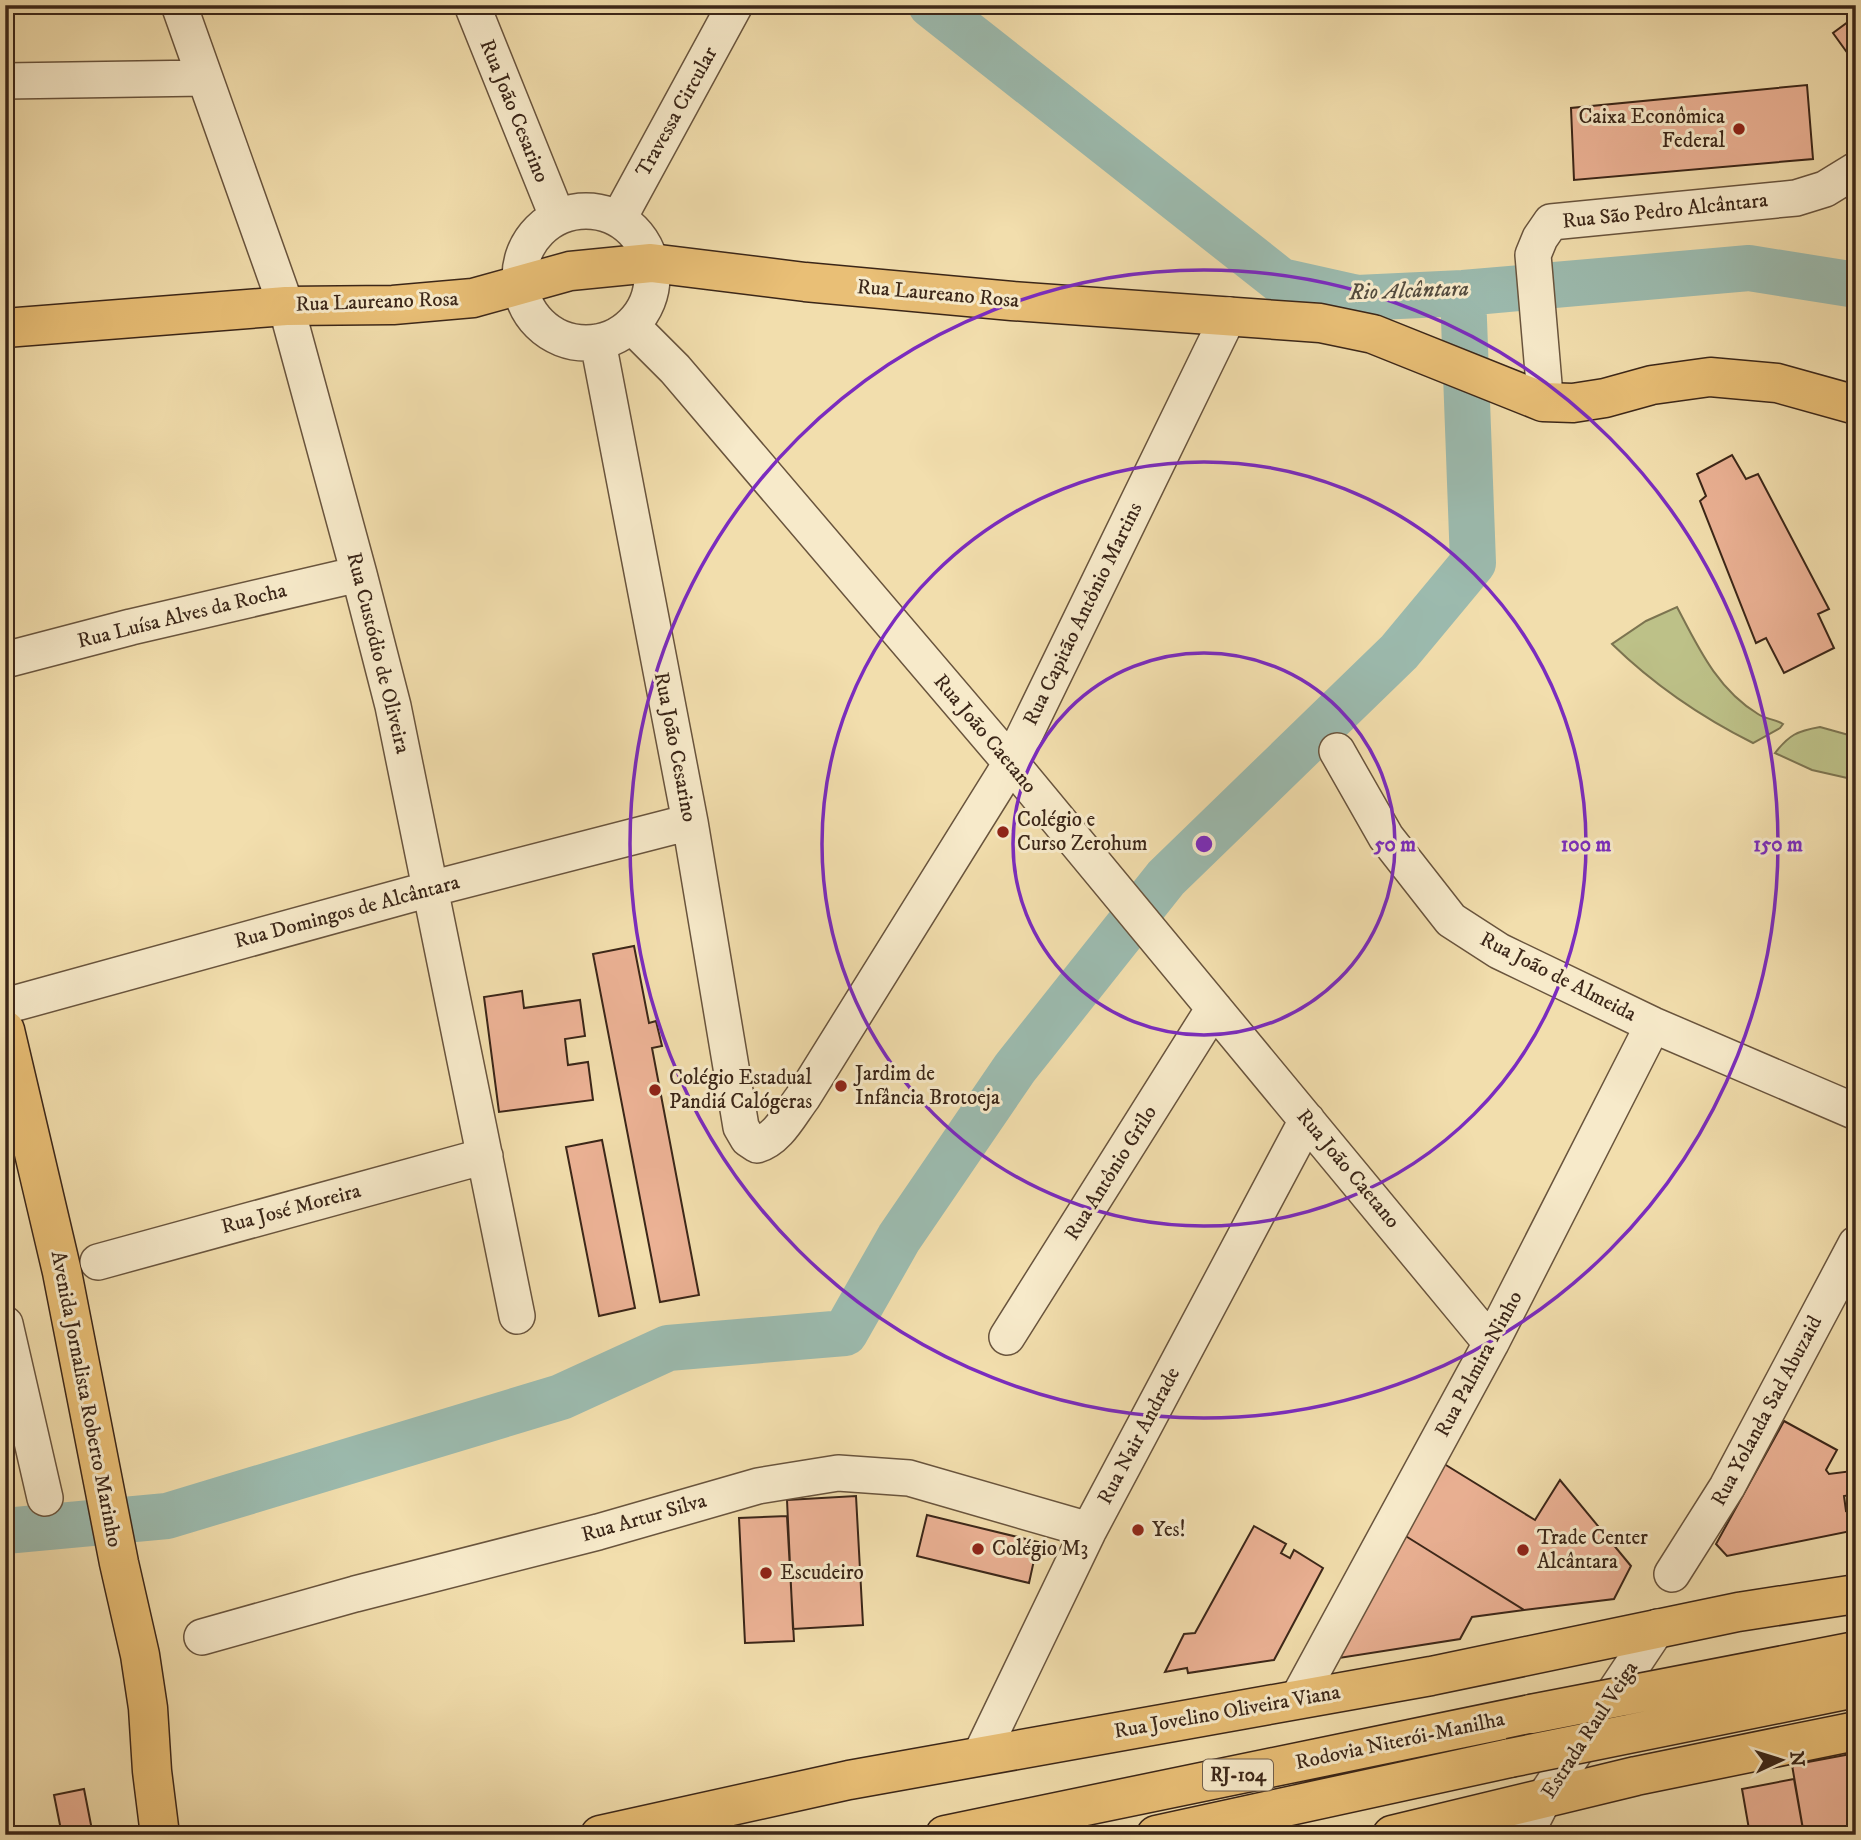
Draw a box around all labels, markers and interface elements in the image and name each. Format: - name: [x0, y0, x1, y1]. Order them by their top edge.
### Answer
- street label: Rua João Cesarino: [473, 36, 555, 186]
- street label: Travessa Circular: [630, 42, 724, 182]
- place label: Caixa Econômica Federal: [1579, 104, 1726, 154]
- marker: Caixa Econômica Federal: [1731, 121, 1747, 137]
- street label: Rua São Pedro Alcântara: [1561, 187, 1769, 235]
- street label: Rua Laureano Rosa: [856, 274, 1020, 314]
- water label: Rio Alcântara: [1347, 274, 1470, 308]
- street label: Rua Laureano Rosa: [295, 286, 459, 318]
- street label: Rua Capitão Antônio Martins: [1018, 498, 1148, 730]
- street label: Rua Custódio de Oliveira: [340, 550, 416, 756]
- street label: Rua Luísa Alves da Rocha: [75, 577, 289, 655]
- street label: Rua João Caetano: [928, 669, 1042, 799]
- street label: Rua João Cesarino: [648, 670, 702, 824]
- place label: Colégio e Curso Zerohum: [1017, 807, 1148, 857]
- marker: Colégio e Curso Zerohum: [995, 824, 1011, 840]
- centre of rings: [1192, 832, 1216, 856]
- text: 50 m: [1373, 832, 1416, 858]
- text: 100 m: [1561, 832, 1611, 858]
- text: 150 m: [1753, 832, 1803, 858]
- street label: Rua Domingos de Alcântara: [232, 869, 462, 955]
- street label: Rua João de Almeida: [1476, 926, 1641, 1028]
- place label: Jardim de Infância Brotoeja: [853, 1061, 1000, 1111]
- place label: Colégio Estadual Pandiá Calógeras: [669, 1065, 812, 1115]
- marker: Jardim de Infância Brotoeja: [833, 1078, 849, 1094]
- marker: Colégio Estadual Pandiá Calógeras: [647, 1082, 663, 1098]
- street label: Rua Antônio Grilo: [1059, 1101, 1163, 1245]
- street label: Rua João Caetano: [1291, 1104, 1405, 1234]
- street label: Rua José Moreira: [218, 1178, 364, 1240]
- street label: Avenida Jornalista Roberto Marinho: [45, 1249, 127, 1549]
- street label: Rua Palmira Ninho: [1430, 1287, 1528, 1441]
- street label: Rua Yolanda Sad Abuzaid: [1706, 1311, 1828, 1511]
- street label: Rua Nair Andrade: [1092, 1363, 1186, 1509]
- street label: Rua Artur Silva: [579, 1488, 709, 1548]
- place label: Yes!: [1152, 1517, 1186, 1543]
- marker: Yes!: [1130, 1522, 1146, 1538]
- place label: Trade Center Alcântara: [1537, 1525, 1648, 1575]
- place label: Colégio M3: [992, 1536, 1088, 1562]
- marker: Colégio M3: [970, 1541, 986, 1557]
- marker: Trade Center Alcântara: [1515, 1542, 1531, 1558]
- place label: Escudeiro: [780, 1560, 864, 1586]
- marker: Escudeiro: [758, 1565, 774, 1581]
- street label: Estrada Raul Veiga: [1536, 1656, 1644, 1804]
- street label: Rua Jovelino Oliveira Viana: [1112, 1679, 1342, 1745]
- street label: Rodovia Niterói-Manilha: [1293, 1706, 1507, 1776]
- north arrow: [1745, 1724, 1815, 1794]
- text: N: [1784, 1750, 1809, 1768]
- road number: RJ-104: [1203, 1760, 1273, 1791]

